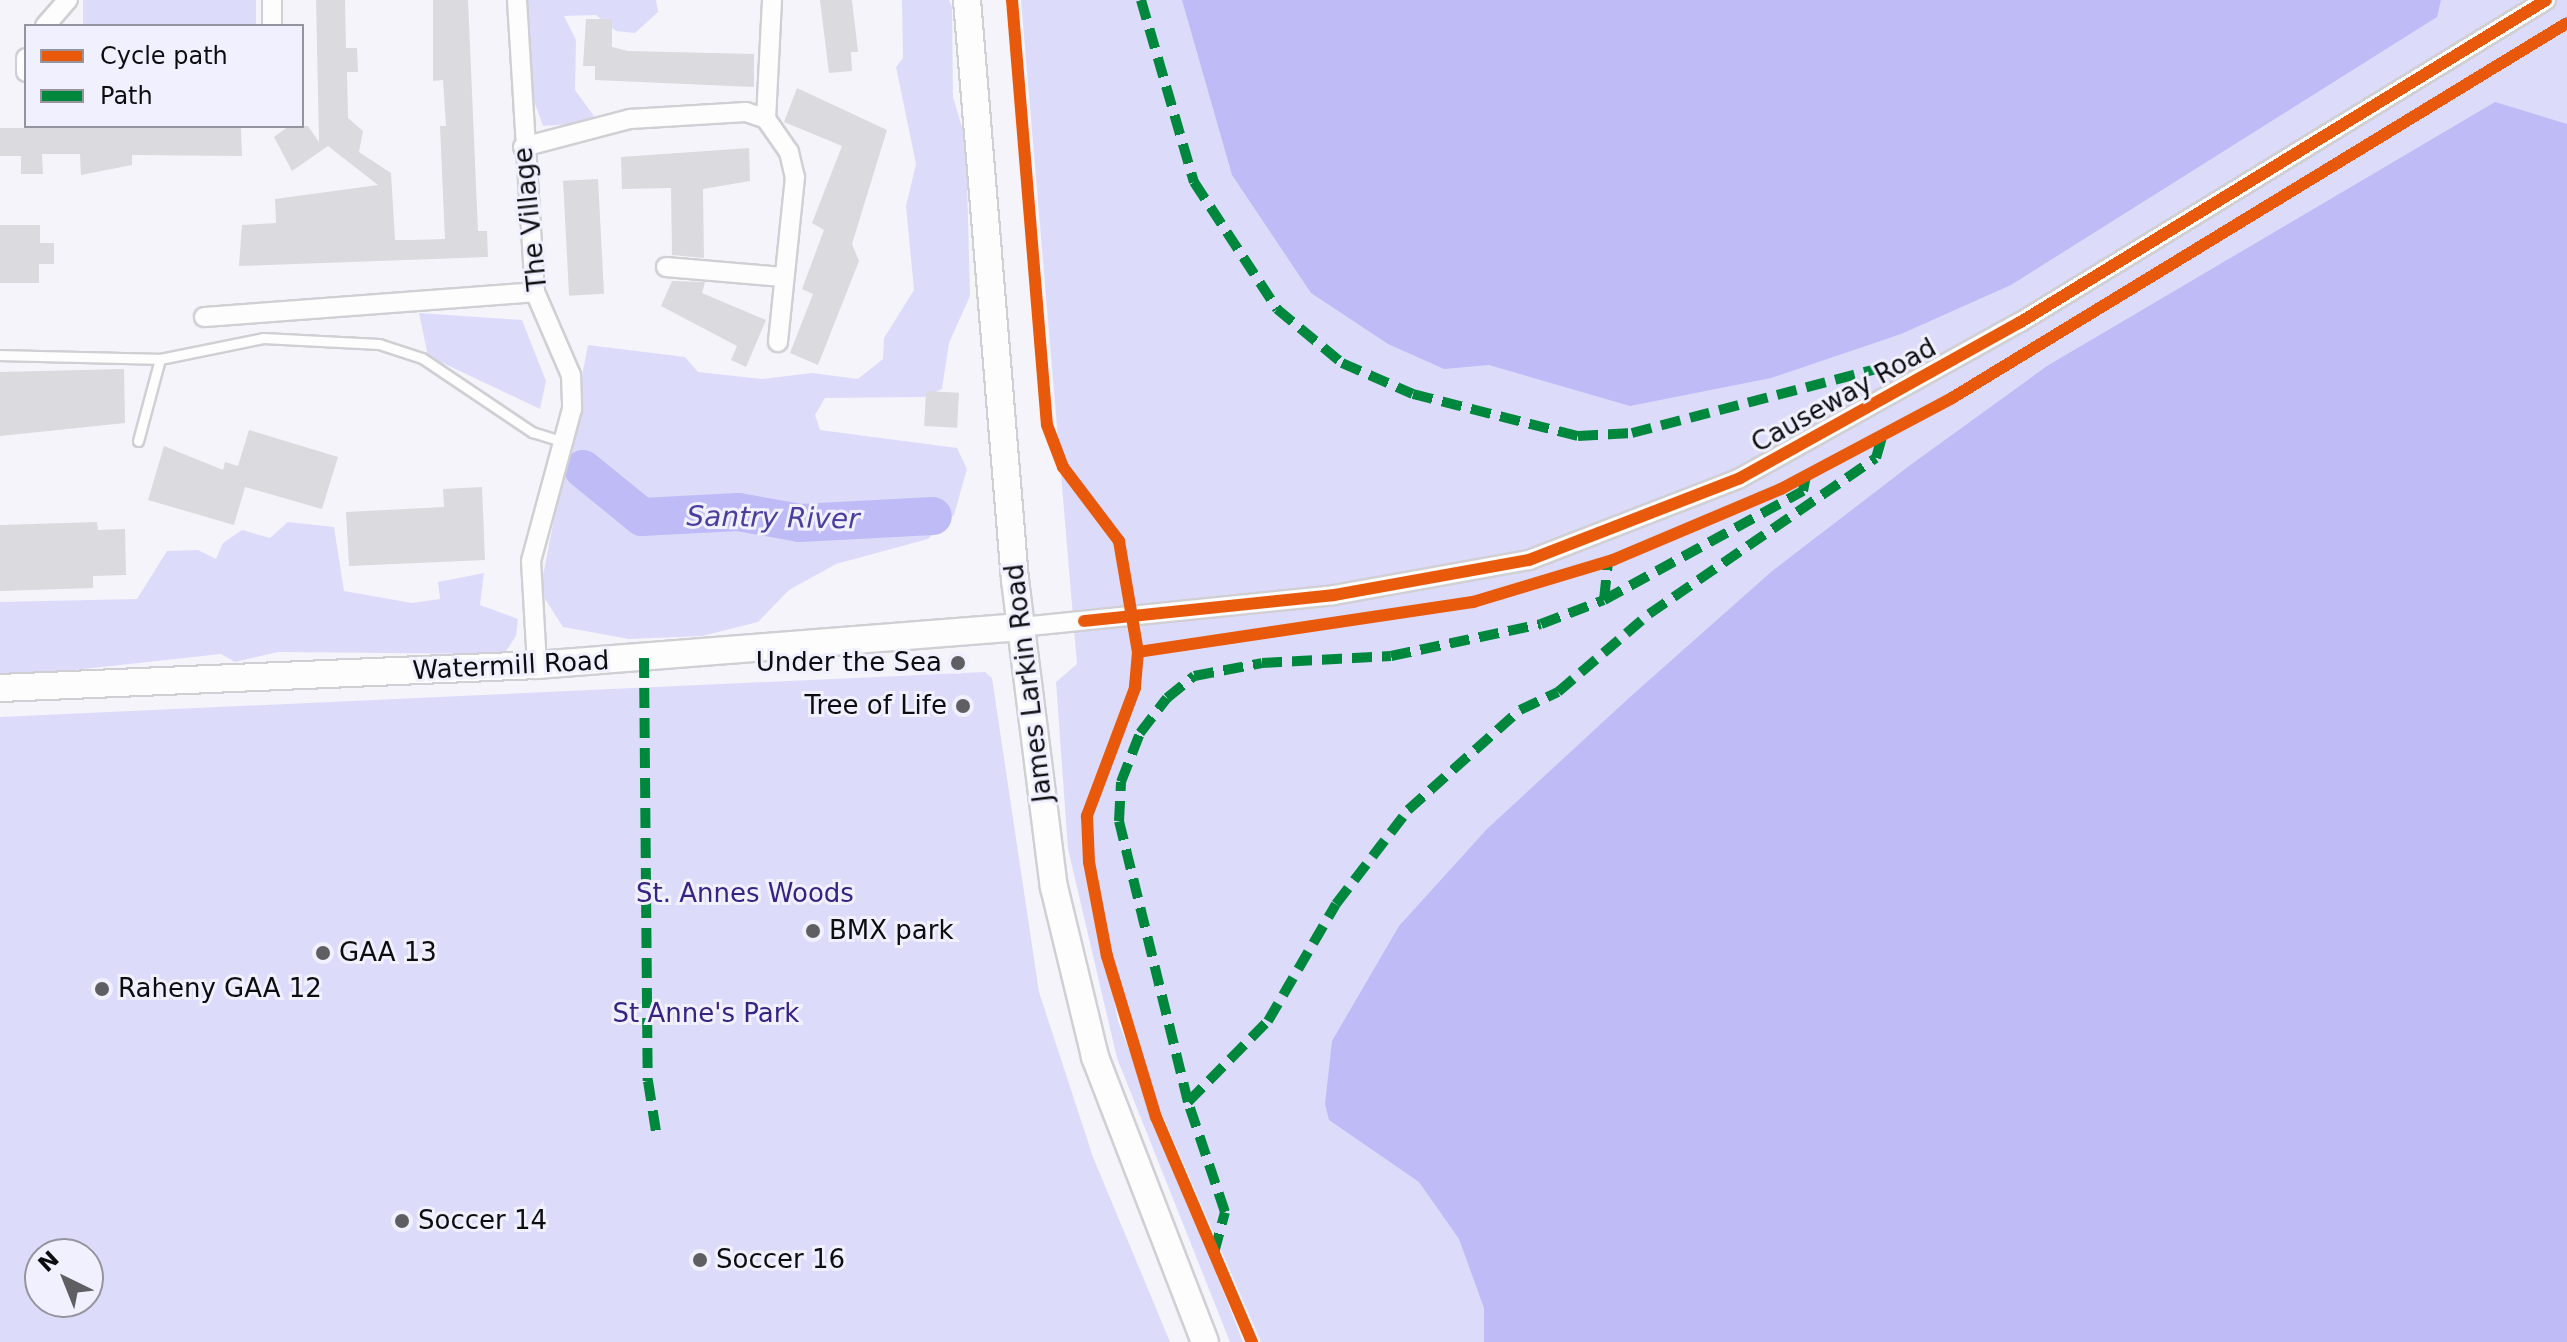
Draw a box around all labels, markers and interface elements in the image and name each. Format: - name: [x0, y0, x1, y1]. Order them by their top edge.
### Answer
- legend: [24, 24, 304, 128]
- text: Cycle path: [100, 42, 228, 70]
- text: Path: [100, 82, 153, 110]
- street label: The Village: [508, 146, 554, 292]
- street label: Causeway Road: [1746, 332, 1942, 460]
- water label: Santry River: [686, 500, 860, 536]
- street label: James Larkin Road: [999, 562, 1059, 804]
- street label: Watermill Road: [412, 645, 610, 687]
- place label: Under the Sea: [756, 647, 942, 679]
- marker: Under the Sea: [949, 654, 967, 672]
- place label: Tree of Life: [804, 690, 947, 722]
- marker: Tree of Life: [954, 697, 972, 715]
- park label: St. Annes Woods: [636, 878, 854, 910]
- place label: BMX park: [829, 915, 954, 947]
- marker: BMX park: [804, 922, 822, 940]
- place label: GAA 13: [339, 937, 437, 969]
- marker: GAA 13: [314, 944, 332, 962]
- place label: Raheny GAA 12: [118, 973, 322, 1005]
- marker: Raheny GAA 12: [93, 980, 111, 998]
- park label: St Anne's Park: [613, 998, 799, 1030]
- place label: Soccer 14: [418, 1205, 547, 1237]
- marker: Soccer 14: [393, 1212, 411, 1230]
- north arrow: [24, 1238, 104, 1318]
- place label: Soccer 16: [716, 1244, 845, 1276]
- text: N: [33, 1246, 64, 1277]
- marker: Soccer 16: [691, 1251, 709, 1269]

